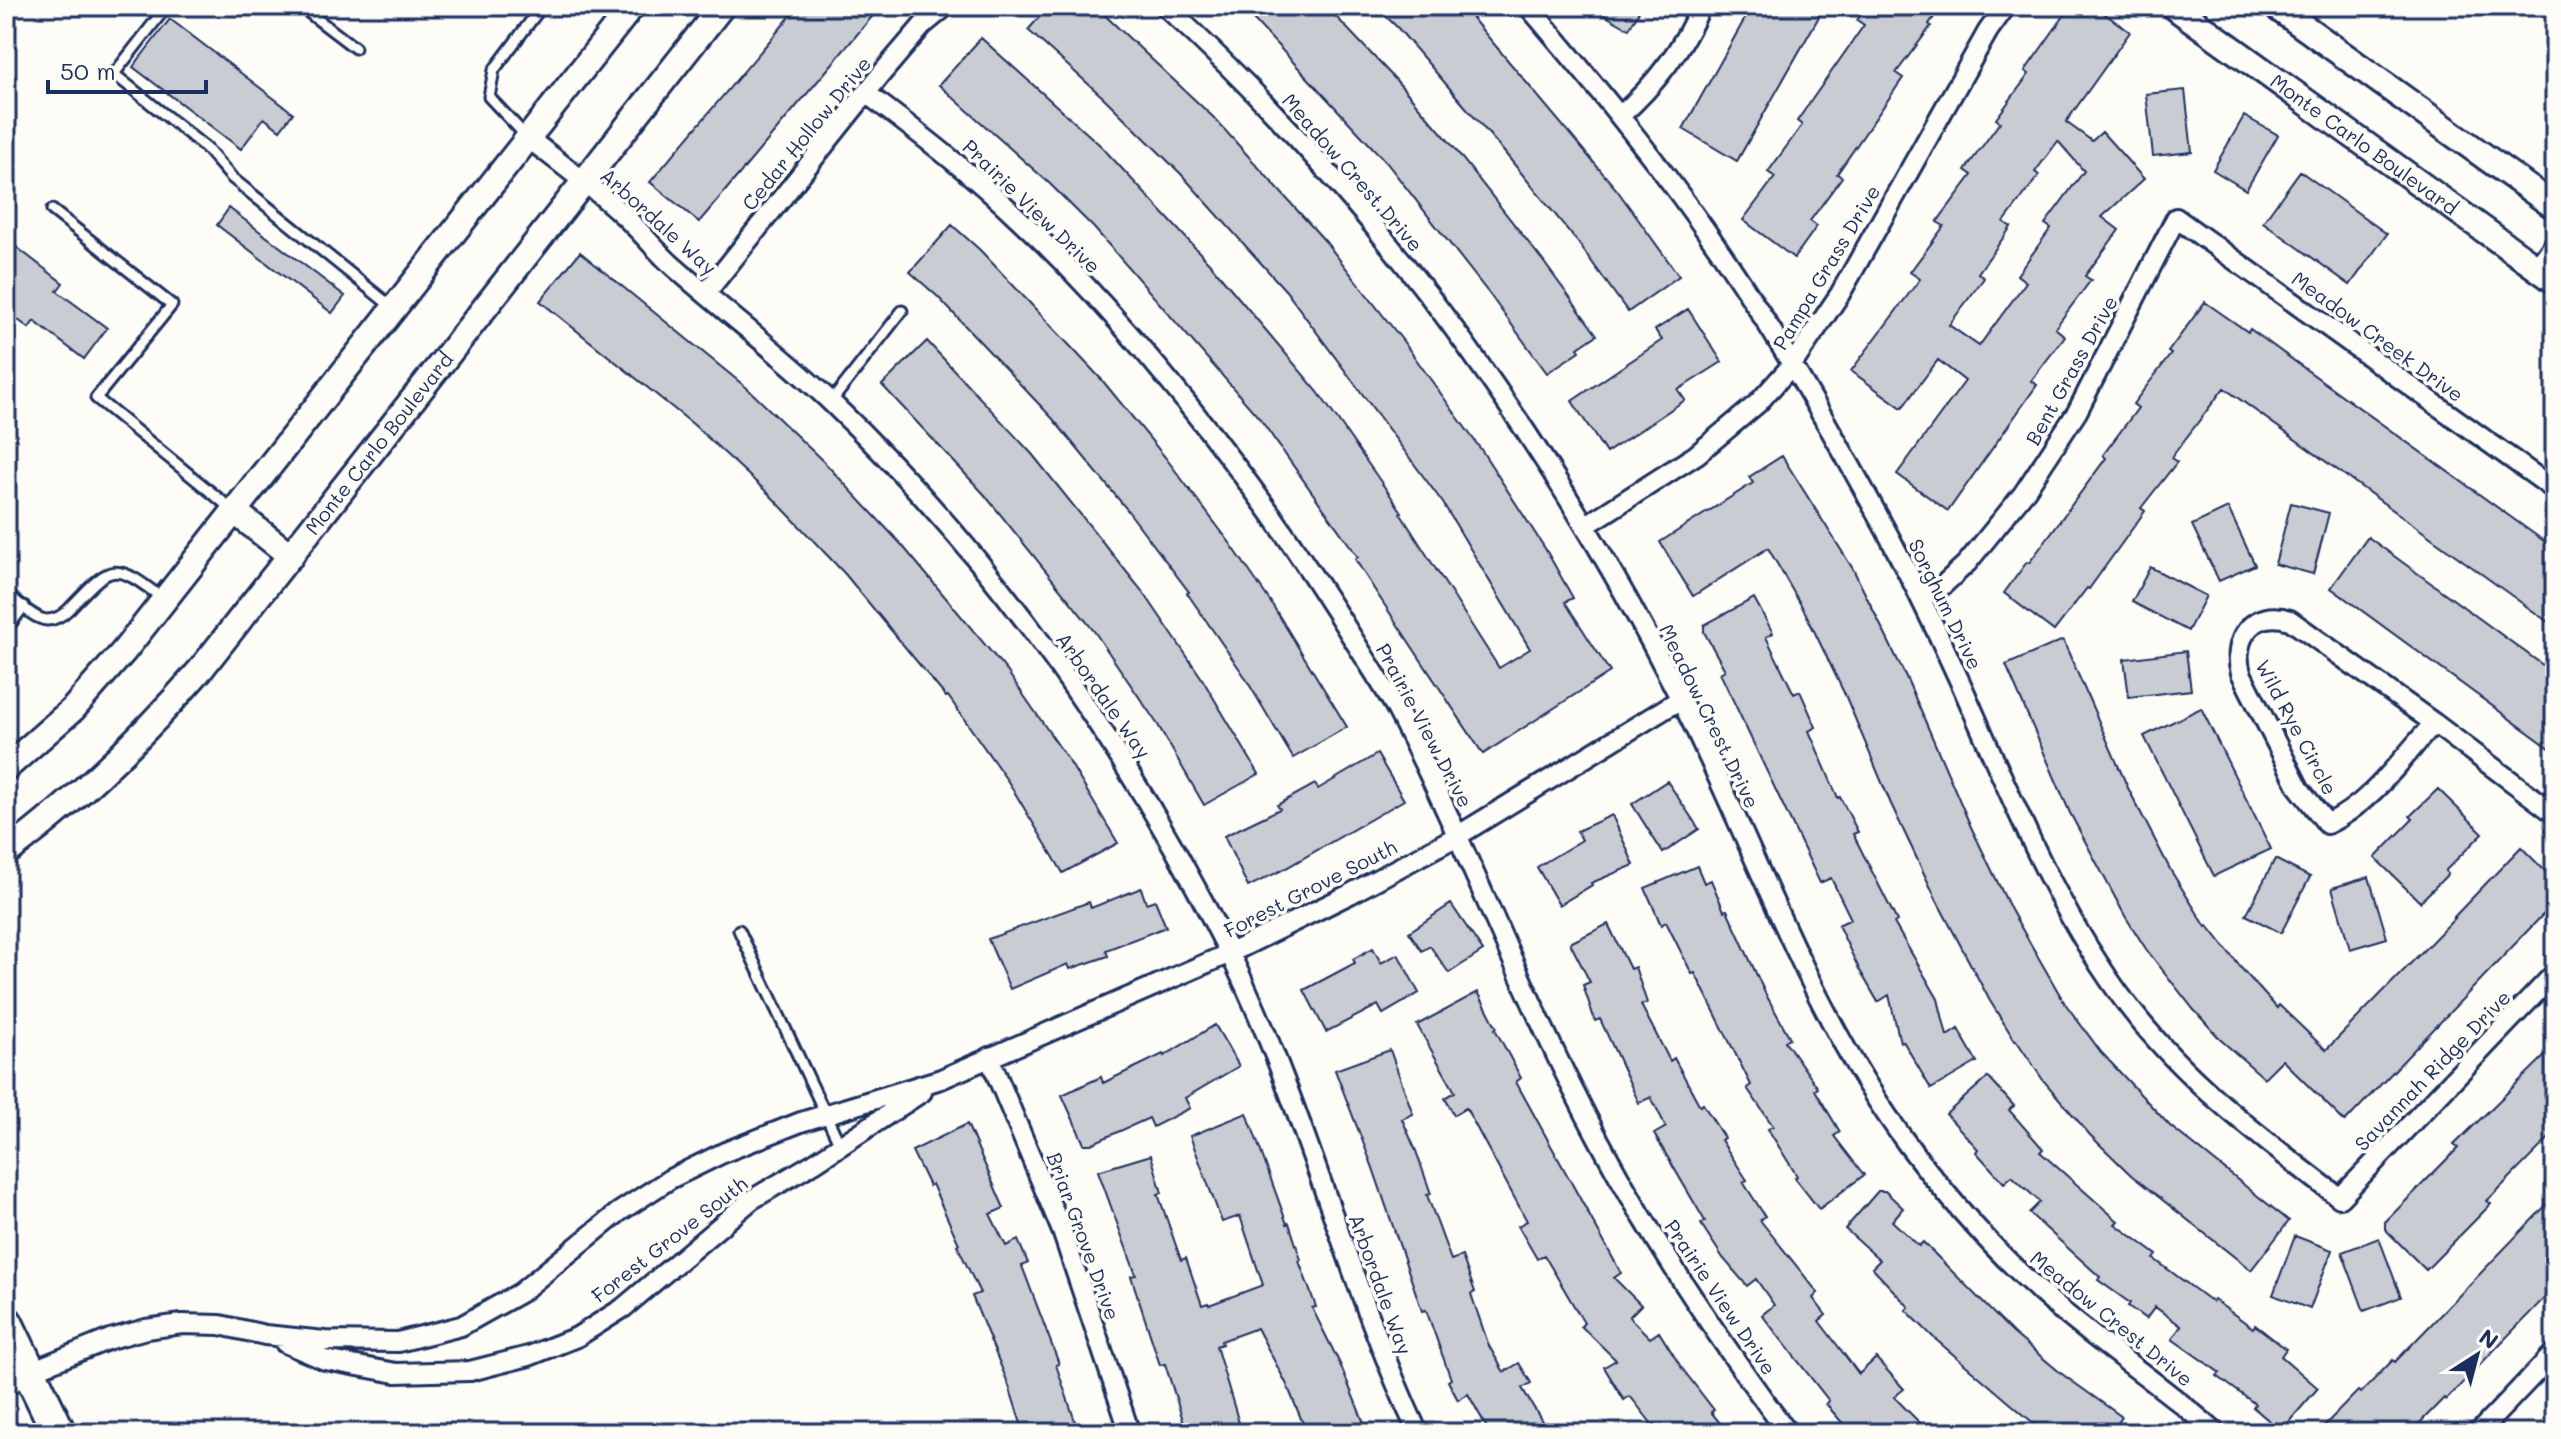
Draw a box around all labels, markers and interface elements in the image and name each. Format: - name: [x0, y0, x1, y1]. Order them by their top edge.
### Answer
- scale bar: [48, 44, 206, 94]
- street label: Cedar Hollow Drive: [736, 51, 876, 215]
- text: 50 m: [60, 55, 116, 86]
- street label: Monte Carlo Boulevard: [2266, 68, 2463, 220]
- street label: Meadow Crest Drive: [1277, 87, 1429, 257]
- street label: Prairie View Drive: [958, 133, 1106, 279]
- street label: Arbordale Way: [595, 162, 723, 280]
- street label: Pampa Grass Drive: [1766, 180, 1886, 354]
- street label: Meadow Creek Drive: [2287, 265, 2469, 407]
- street label: Bent Grass Drive: [2019, 291, 2123, 449]
- street label: Monte Carlo Boulevard: [299, 347, 458, 540]
- street label: Sorghum Drive: [1903, 534, 1989, 674]
- street label: Meadow Crest Drive: [1654, 620, 1766, 812]
- street label: Arbordale Way: [1051, 627, 1157, 763]
- street label: Prairie View Drive: [1371, 639, 1479, 811]
- street label: Wild Rye Circle: [2250, 655, 2344, 799]
- street label: Forest Grove South: [1219, 833, 1401, 943]
- street label: Savannah Ridge Drive: [2348, 984, 2516, 1156]
- street label: Briar Grove Drive: [1042, 1149, 1126, 1323]
- street label: Forest Grove South: [586, 1170, 752, 1308]
- street label: Arbordale Way: [1343, 1210, 1419, 1358]
- street label: Prairie View Drive: [1659, 1214, 1783, 1380]
- street label: Meadow Crest Drive: [2025, 1244, 2199, 1392]
- north arrow: [2437, 1315, 2517, 1395]
- text: N: [2474, 1322, 2504, 1355]

